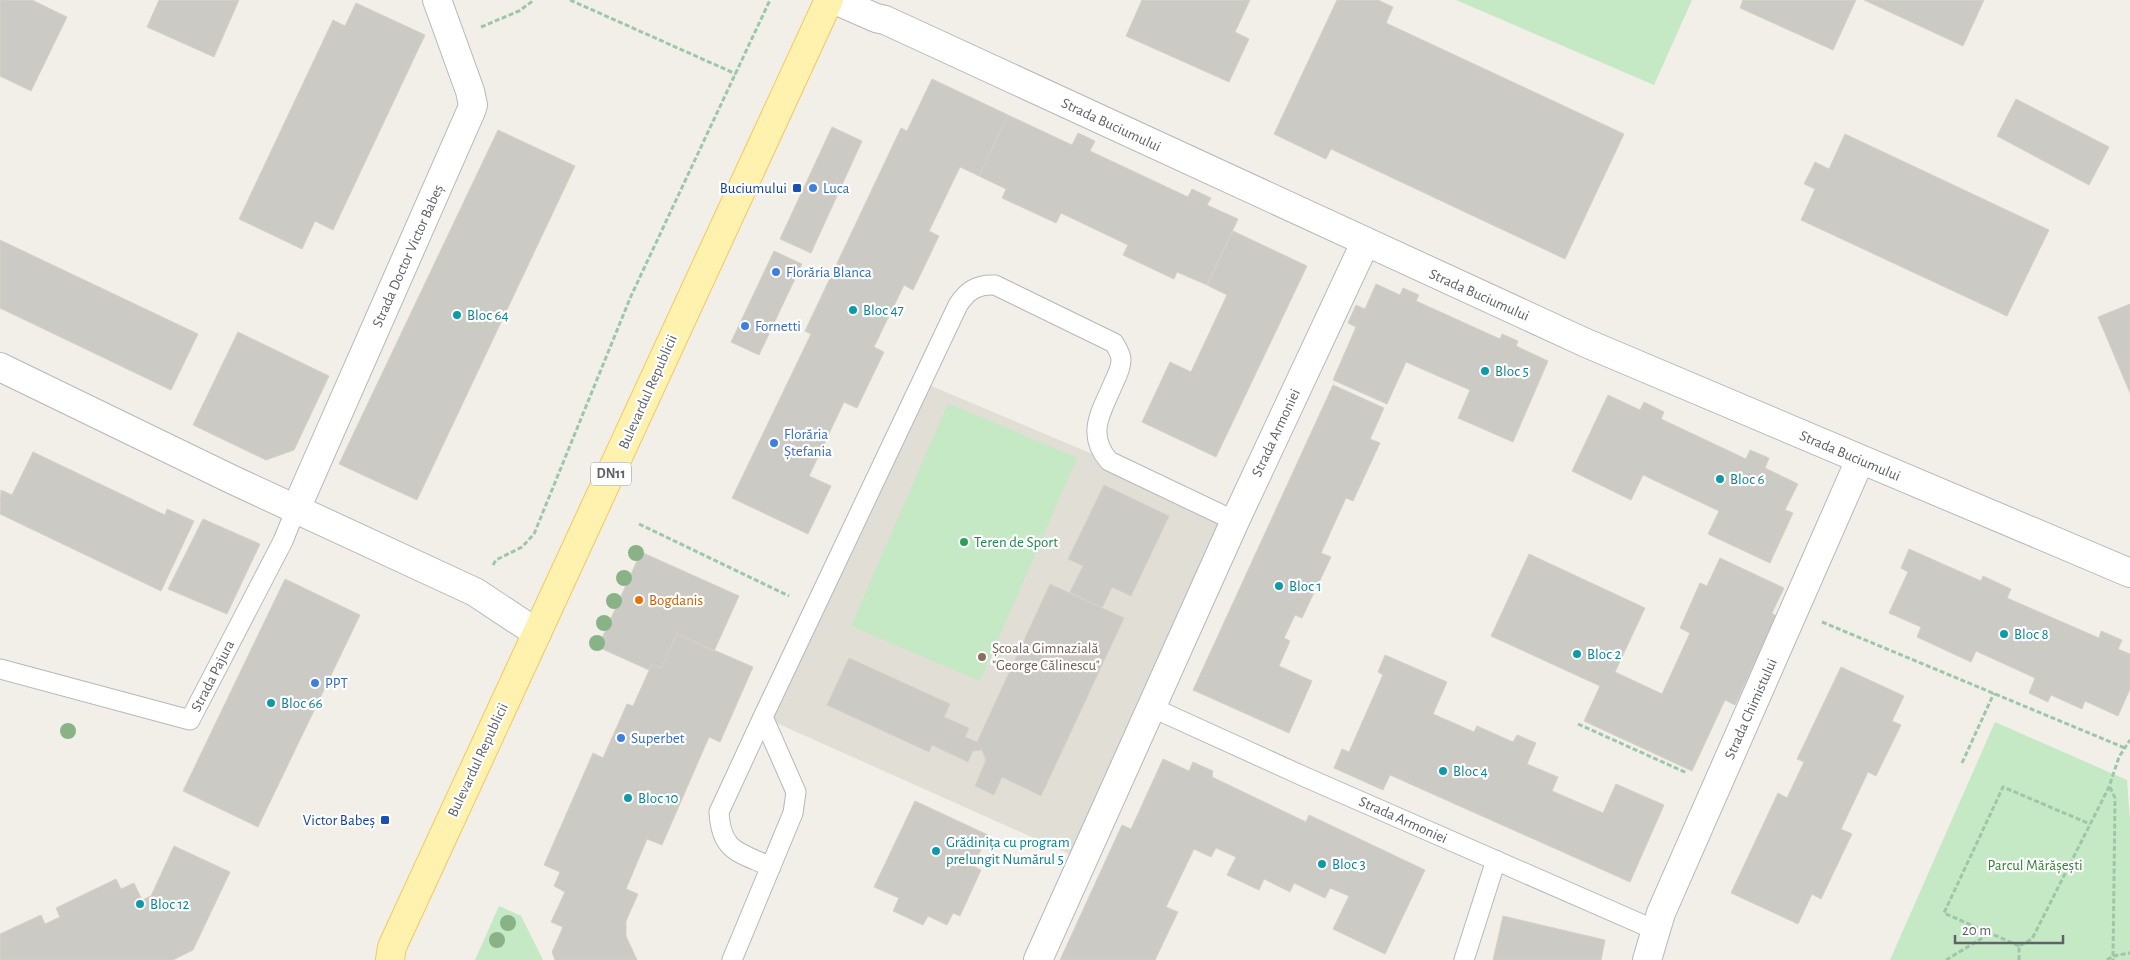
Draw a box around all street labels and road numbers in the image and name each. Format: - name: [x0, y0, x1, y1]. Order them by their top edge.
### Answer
- street label: Strada Buciumului: [1059, 95, 1163, 155]
- street label: Strada Doctor Victor Babeș: [370, 182, 447, 330]
- street label: Strada Buciumului: [1427, 266, 1531, 324]
- street label: Bulevardul Republicii: [616, 332, 680, 452]
- street label: Strada Armoniei: [1249, 387, 1303, 479]
- street label: Strada Buciumului: [1797, 428, 1903, 484]
- road number: DN11: [591, 462, 631, 486]
- street label: Strada Pajura: [189, 638, 237, 714]
- street label: Strada Chimistului: [1722, 656, 1780, 762]
- street label: Bulevardul Republicii: [445, 701, 511, 819]
- street label: Strada Armoniei: [1356, 794, 1450, 846]

